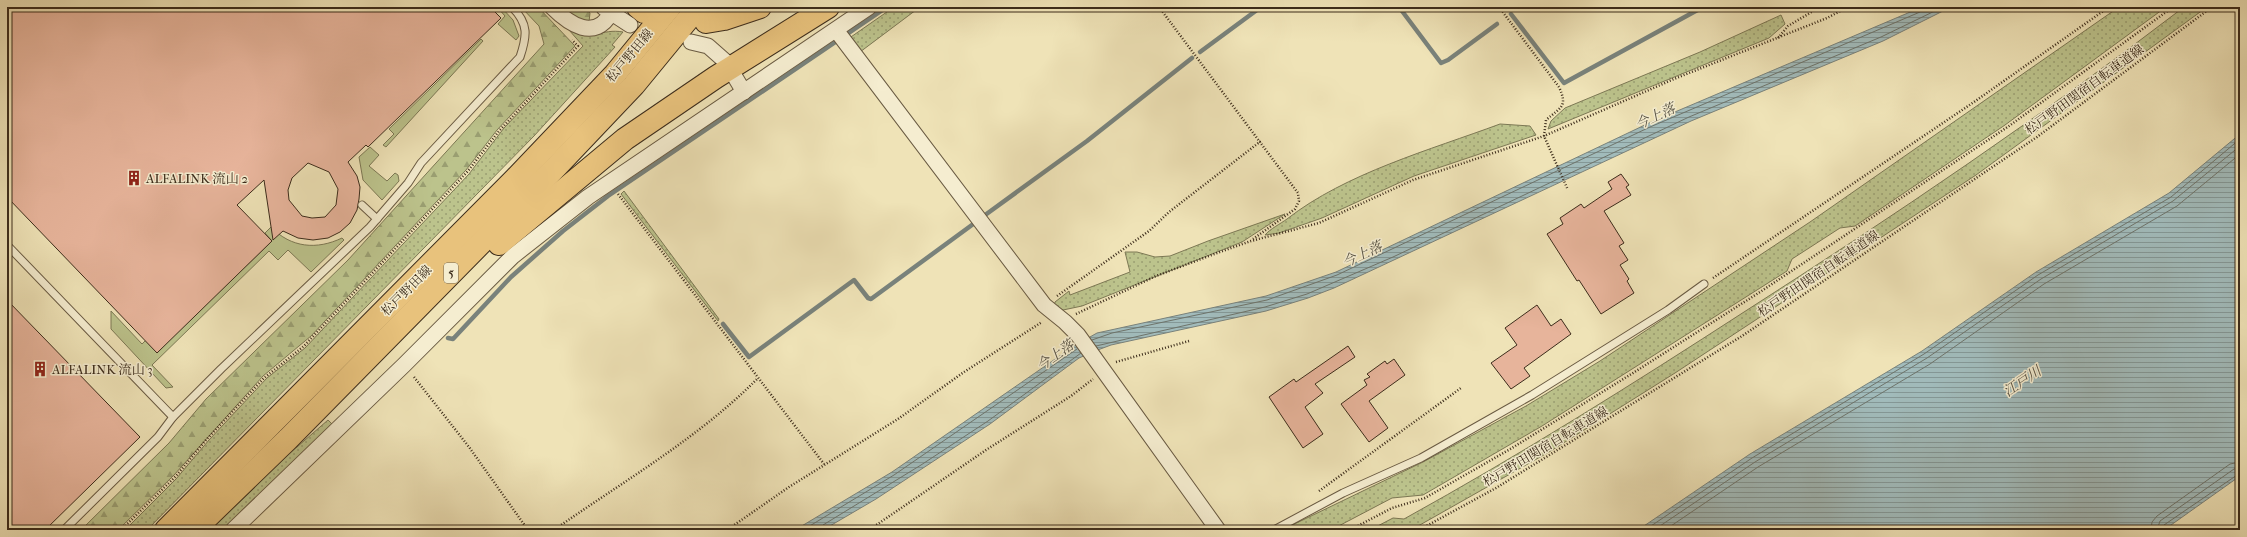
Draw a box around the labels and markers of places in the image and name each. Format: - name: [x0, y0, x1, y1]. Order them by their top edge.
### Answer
- building icon: ALFALINK 流山 2: [125, 169, 143, 187]
- place label: ALFALINK 流山 2: [145, 171, 248, 186]
- building icon: ALFALINK 流山 3: [31, 360, 49, 378]
- place label: ALFALINK 流山 3: [51, 362, 153, 377]

